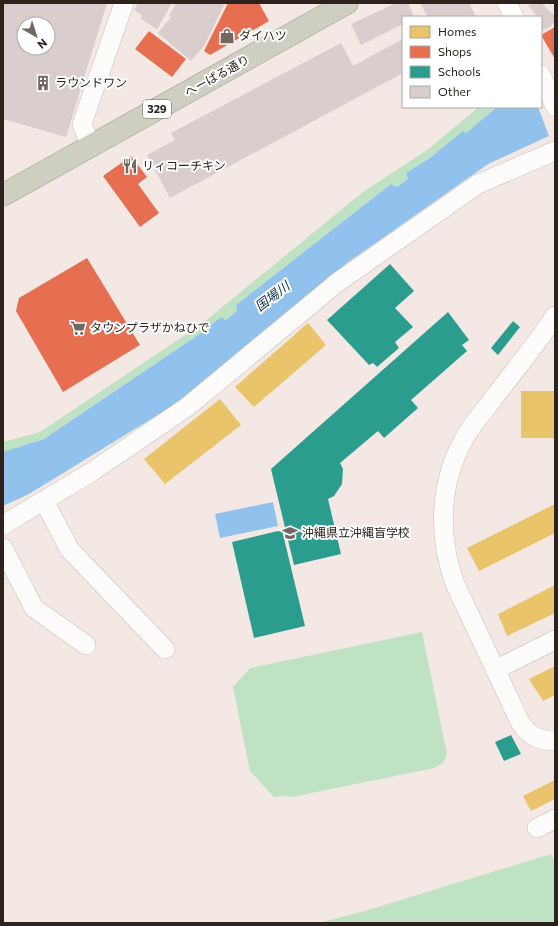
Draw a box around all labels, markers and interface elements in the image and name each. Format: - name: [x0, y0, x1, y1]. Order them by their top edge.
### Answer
- north arrow: [16, 16, 56, 56]
- legend: [402, 16, 542, 108]
- text: Homes: [438, 24, 476, 38]
- shop icon: ダイハツ: [218, 27, 236, 45]
- place label: ダイハツ: [239, 28, 287, 42]
- text: N: [35, 37, 50, 52]
- text: Shops: [438, 44, 472, 58]
- street label: へーばる通り: [182, 52, 251, 99]
- text: Schools: [438, 64, 481, 78]
- building icon: ラウンドワン: [34, 74, 52, 92]
- place label: ラウンドワン: [55, 75, 127, 89]
- text: Other: [438, 84, 471, 98]
- road number: 329: [143, 100, 171, 118]
- restaurant icon: リィコーチキン: [121, 157, 139, 175]
- place label: リィコーチキン: [142, 158, 226, 172]
- water label: 国場川: [252, 277, 294, 314]
- supermarket icon: タウンプラザかねひで: [69, 319, 87, 337]
- place label: タウンプラザかねひで: [90, 320, 210, 334]
- school or university icon: 沖縄県立沖縄盲学校: [281, 524, 299, 542]
- place label: 沖縄県立沖縄盲学校: [302, 525, 410, 539]

